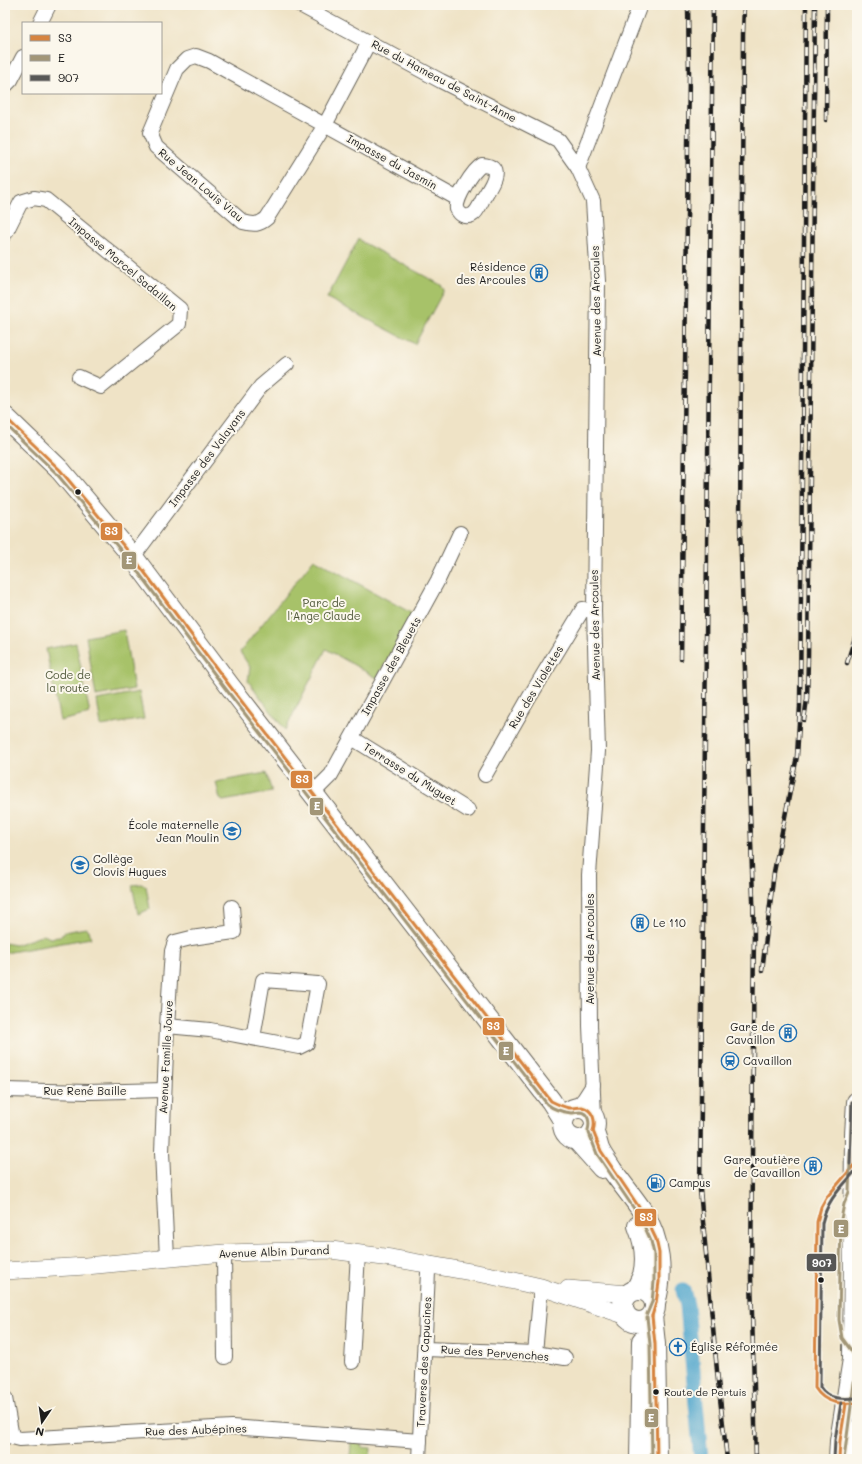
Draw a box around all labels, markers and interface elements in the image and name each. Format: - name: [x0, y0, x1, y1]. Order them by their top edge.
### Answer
- legend: [22, 22, 162, 94]
- text: S3: [58, 29, 72, 45]
- street label: Rue du Hameau de Saint-Anne: [369, 36, 520, 125]
- text: E: [58, 49, 65, 65]
- text: 907: [58, 69, 79, 85]
- street label: Impasse du Jasmin: [344, 130, 440, 193]
- street label: Rue Jean Louis Viau: [156, 145, 247, 225]
- street label: Impasse Marcel Sadaillan: [66, 214, 181, 314]
- street label: Avenue des Arcoules: [587, 245, 604, 357]
- place label: Résidence des Arcoules: [456, 259, 526, 287]
- building icon: Résidence des Arcoules: [529, 263, 549, 283]
- street label: Impasse des Valayans: [165, 406, 248, 510]
- unlabelled marker: [73, 487, 83, 497]
- line badge: S3: [100, 522, 123, 541]
- text: S3: [104, 523, 118, 538]
- line badge: E: [121, 551, 137, 570]
- text: E: [125, 552, 133, 567]
- street label: Avenue des Arcoules: [586, 569, 603, 681]
- park label: Parc de l'Ange Claude: [288, 595, 361, 623]
- street label: Impasse des Bleuets: [357, 614, 424, 718]
- street label: Rue des Violettes: [505, 642, 566, 731]
- park label: Code de la route: [45, 667, 91, 695]
- street label: Terrasse du Muguet: [361, 739, 460, 808]
- line badge: S3: [290, 770, 313, 789]
- text: S3: [295, 771, 309, 786]
- line badge: E: [309, 797, 324, 816]
- text: E: [313, 798, 321, 813]
- place label: École maternelle Jean Moulin: [129, 817, 219, 845]
- school or university icon: École maternelle Jean Moulin: [222, 821, 242, 841]
- place label: Collège Clovis Hugues: [93, 851, 167, 879]
- school or university icon: Collège Clovis Hugues: [70, 855, 90, 875]
- street label: Avenue des Arcoules: [582, 893, 597, 1005]
- building icon: Le 110: [630, 913, 650, 933]
- place label: Le 110: [653, 915, 686, 930]
- street label: Avenue Famille Jouve: [155, 1000, 176, 1114]
- line badge: S3: [482, 1017, 505, 1036]
- text: S3: [486, 1018, 500, 1033]
- place label: Gare de Cavaillon: [726, 1019, 775, 1047]
- building icon: Gare de Cavaillon: [778, 1023, 798, 1043]
- line badge: E: [498, 1041, 514, 1061]
- text: E: [502, 1043, 510, 1058]
- station icon: Cavaillon: [720, 1051, 740, 1071]
- place label: Cavaillon: [743, 1053, 792, 1068]
- street label: Rue René Baille: [43, 1083, 127, 1098]
- place label: Gare routière de Cavaillon: [724, 1152, 800, 1180]
- building icon: Gare routière de Cavaillon: [803, 1156, 823, 1176]
- fuel station icon: Campus: [646, 1173, 666, 1193]
- place label: Campus: [669, 1175, 711, 1190]
- line badge: S3: [634, 1208, 657, 1227]
- text: S3: [639, 1209, 653, 1224]
- line badge: E: [833, 1219, 849, 1238]
- text: E: [837, 1221, 845, 1236]
- street label: Avenue Albin Durand: [218, 1242, 330, 1261]
- line badge: 907: [806, 1253, 837, 1272]
- text: 907: [812, 1255, 832, 1270]
- unlabelled marker: [816, 1275, 826, 1285]
- street label: Traverse des Capucines: [413, 1296, 434, 1428]
- church icon: Église Réformée: [668, 1337, 688, 1357]
- place label: Église Réformée: [691, 1339, 778, 1354]
- street label: Rue des Pervenches: [440, 1341, 550, 1364]
- place label: Route de Pertuis: [664, 1385, 747, 1399]
- marker: Route de Pertuis: [651, 1387, 661, 1397]
- north arrow: [22, 1402, 62, 1442]
- line badge: E: [644, 1408, 659, 1428]
- text: E: [647, 1410, 655, 1425]
- street label: Rue des Aubépines: [145, 1420, 247, 1439]
- text: N: [34, 1424, 45, 1440]

